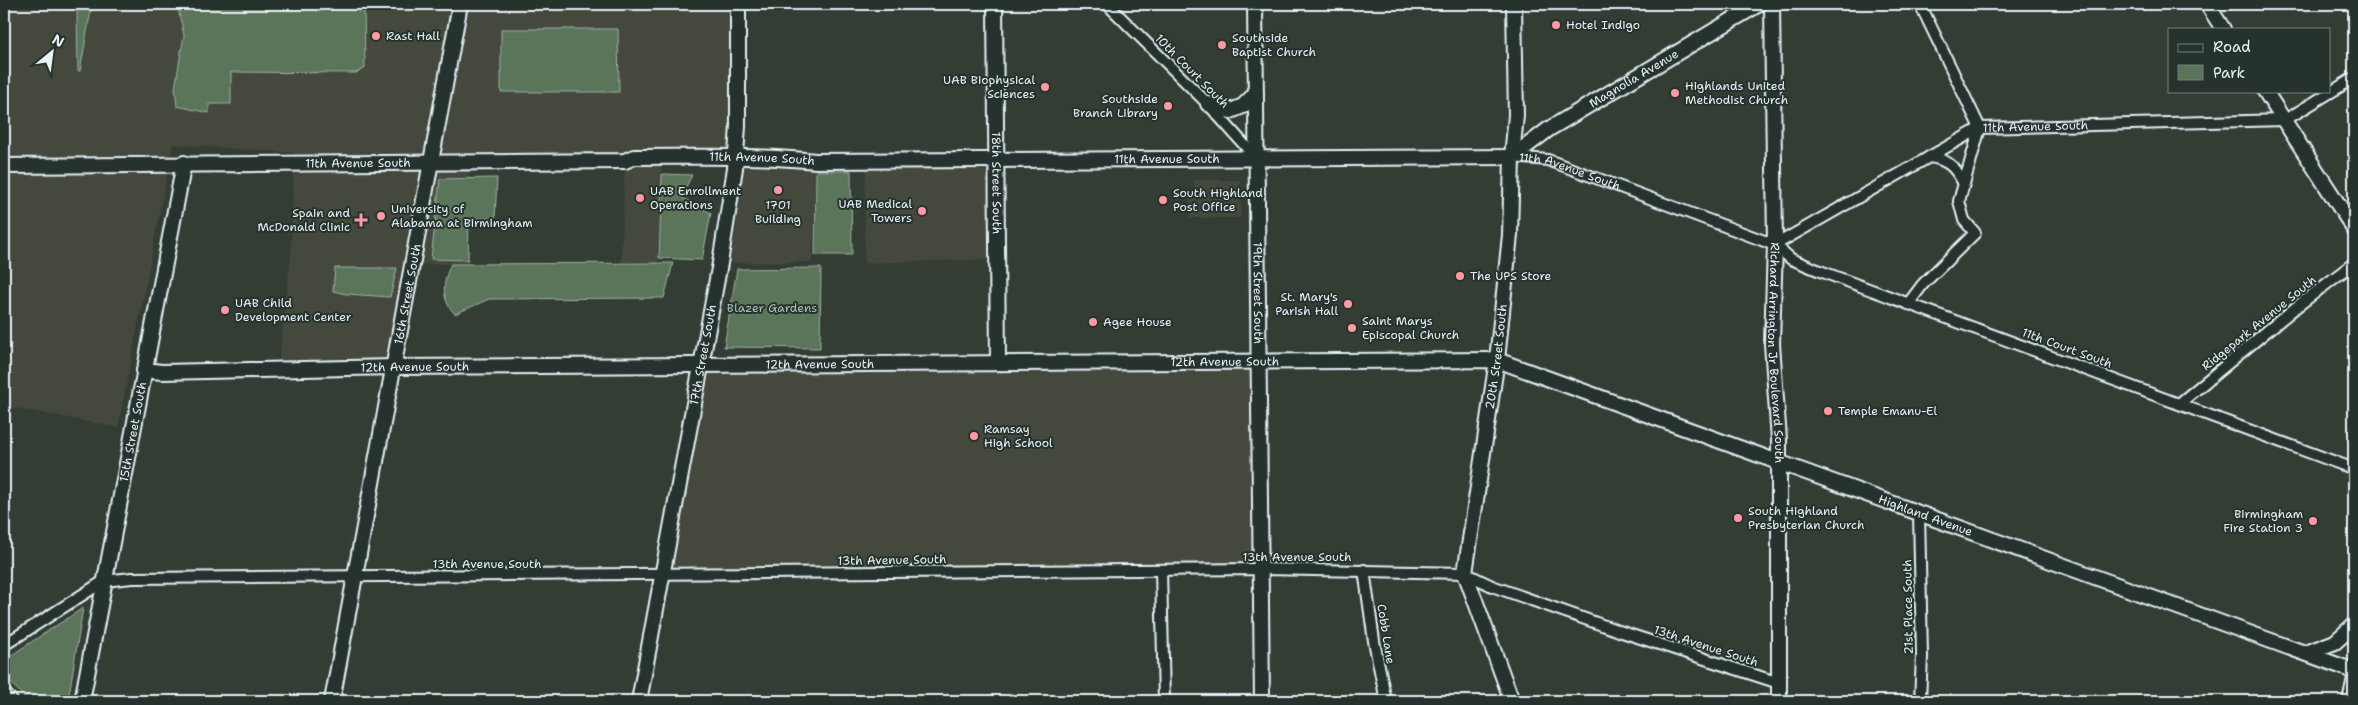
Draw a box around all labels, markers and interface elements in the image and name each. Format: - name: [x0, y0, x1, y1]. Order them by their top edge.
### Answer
- place label: Hotel Indigo: [1566, 17, 1640, 33]
- marker: Hotel Indigo: [1550, 19, 1562, 31]
- north arrow: [28, 28, 78, 78]
- place label: Rast Hall: [386, 28, 440, 44]
- legend: [2168, 28, 2330, 92]
- text: N: [49, 30, 68, 51]
- marker: Rast Hall: [370, 30, 382, 42]
- street label: 10th Court South: [1151, 30, 1233, 112]
- place label: Southside Baptist Church: [1232, 30, 1316, 60]
- text: Road: [2213, 37, 2251, 57]
- marker: Southside Baptist Church: [1216, 39, 1228, 51]
- street label: Magnolia Avenue: [1586, 46, 1682, 111]
- text: Park: [2213, 63, 2245, 83]
- place label: UAB Biophysical Sciences: [943, 72, 1035, 102]
- place label: Highlands United Methodist Church: [1685, 78, 1788, 108]
- marker: UAB Biophysical Sciences: [1039, 81, 1051, 93]
- marker: Highlands United Methodist Church: [1669, 87, 1681, 99]
- place label: Southside Branch Library: [1073, 91, 1158, 121]
- marker: Southside Branch Library: [1162, 100, 1174, 112]
- street label: 11th Avenue South: [1982, 117, 2088, 136]
- street label: 18th Street South: [988, 132, 1005, 234]
- street label: 11th Avenue South: [709, 149, 816, 169]
- street label: 11th Avenue South: [1518, 150, 1623, 194]
- street label: 11th Avenue South: [1114, 151, 1220, 167]
- street label: 11th Avenue South: [305, 155, 411, 172]
- place label: UAB Enrollment Operations: [650, 183, 741, 213]
- marker: 1701 Building: [772, 184, 784, 196]
- place label: South Highland Post Office: [1173, 185, 1263, 215]
- marker: UAB Enrollment Operations: [634, 192, 646, 204]
- marker: South Highland Post Office: [1157, 194, 1169, 206]
- place label: UAB Medical Towers: [838, 196, 912, 226]
- place label: 1701 Building: [755, 197, 801, 227]
- place label: University of Alabama at Birmingham: [391, 201, 533, 231]
- place label: Spain and McDonald Clinic: [257, 205, 350, 235]
- marker: UAB Medical Towers: [916, 205, 928, 217]
- marker: University of Alabama at Birmingham: [375, 210, 387, 222]
- marker: Spain and McDonald Clinic: [354, 213, 368, 227]
- street label: 16th Street South: [390, 242, 425, 346]
- street label: 19th Street South: [1249, 242, 1266, 344]
- street label: Richard Arrington Jr Boulevard South: [1764, 242, 1787, 463]
- place label: The UPS Store: [1470, 268, 1552, 284]
- marker: The UPS Store: [1454, 270, 1466, 282]
- street label: Ridgepark Avenue South: [2198, 272, 2320, 374]
- place label: St. Mary's Parish Hall: [1275, 289, 1338, 319]
- place label: UAB Child Development Center: [235, 295, 352, 325]
- marker: St. Mary's Parish Hall: [1342, 298, 1354, 310]
- park label: Blazer Gardens: [727, 300, 817, 316]
- street label: 17th Street South: [686, 303, 720, 406]
- street label: 20th Street South: [1482, 303, 1511, 410]
- marker: UAB Child Development Center: [219, 304, 231, 316]
- place label: Saint Marys Episcopal Church: [1362, 313, 1459, 343]
- place label: Agee House: [1103, 314, 1172, 330]
- marker: Agee House: [1087, 316, 1099, 328]
- marker: Saint Marys Episcopal Church: [1346, 322, 1358, 334]
- street label: 11th Court South: [2020, 324, 2114, 372]
- street label: 12th Avenue South: [1170, 353, 1279, 370]
- street label: 12th Avenue South: [765, 356, 874, 373]
- street label: 12th Avenue South: [360, 359, 469, 376]
- street label: 15th Street South: [116, 380, 150, 483]
- place label: Temple Emanu-El: [1838, 403, 1937, 419]
- marker: Temple Emanu-El: [1822, 405, 1834, 417]
- place label: Ramsay High School: [984, 421, 1053, 451]
- marker: Ramsay High School: [968, 430, 980, 442]
- street label: Highland Avenue: [1876, 491, 1975, 540]
- place label: South Highland Presbyterian Church: [1748, 503, 1864, 533]
- place label: Birmingham Fire Station 3: [2223, 506, 2303, 536]
- marker: South Highland Presbyterian Church: [1732, 512, 1744, 524]
- marker: Birmingham Fire Station 3: [2307, 515, 2319, 527]
- street label: 13th Avenue South: [1243, 549, 1351, 565]
- street label: 13th Avenue South: [837, 551, 947, 569]
- street label: 13th Avenue South: [433, 556, 541, 572]
- street label: 21st Place South: [1899, 559, 1917, 655]
- street label: Cobb Lane: [1373, 603, 1399, 665]
- street label: 13th Avenue South: [1652, 622, 1760, 670]

